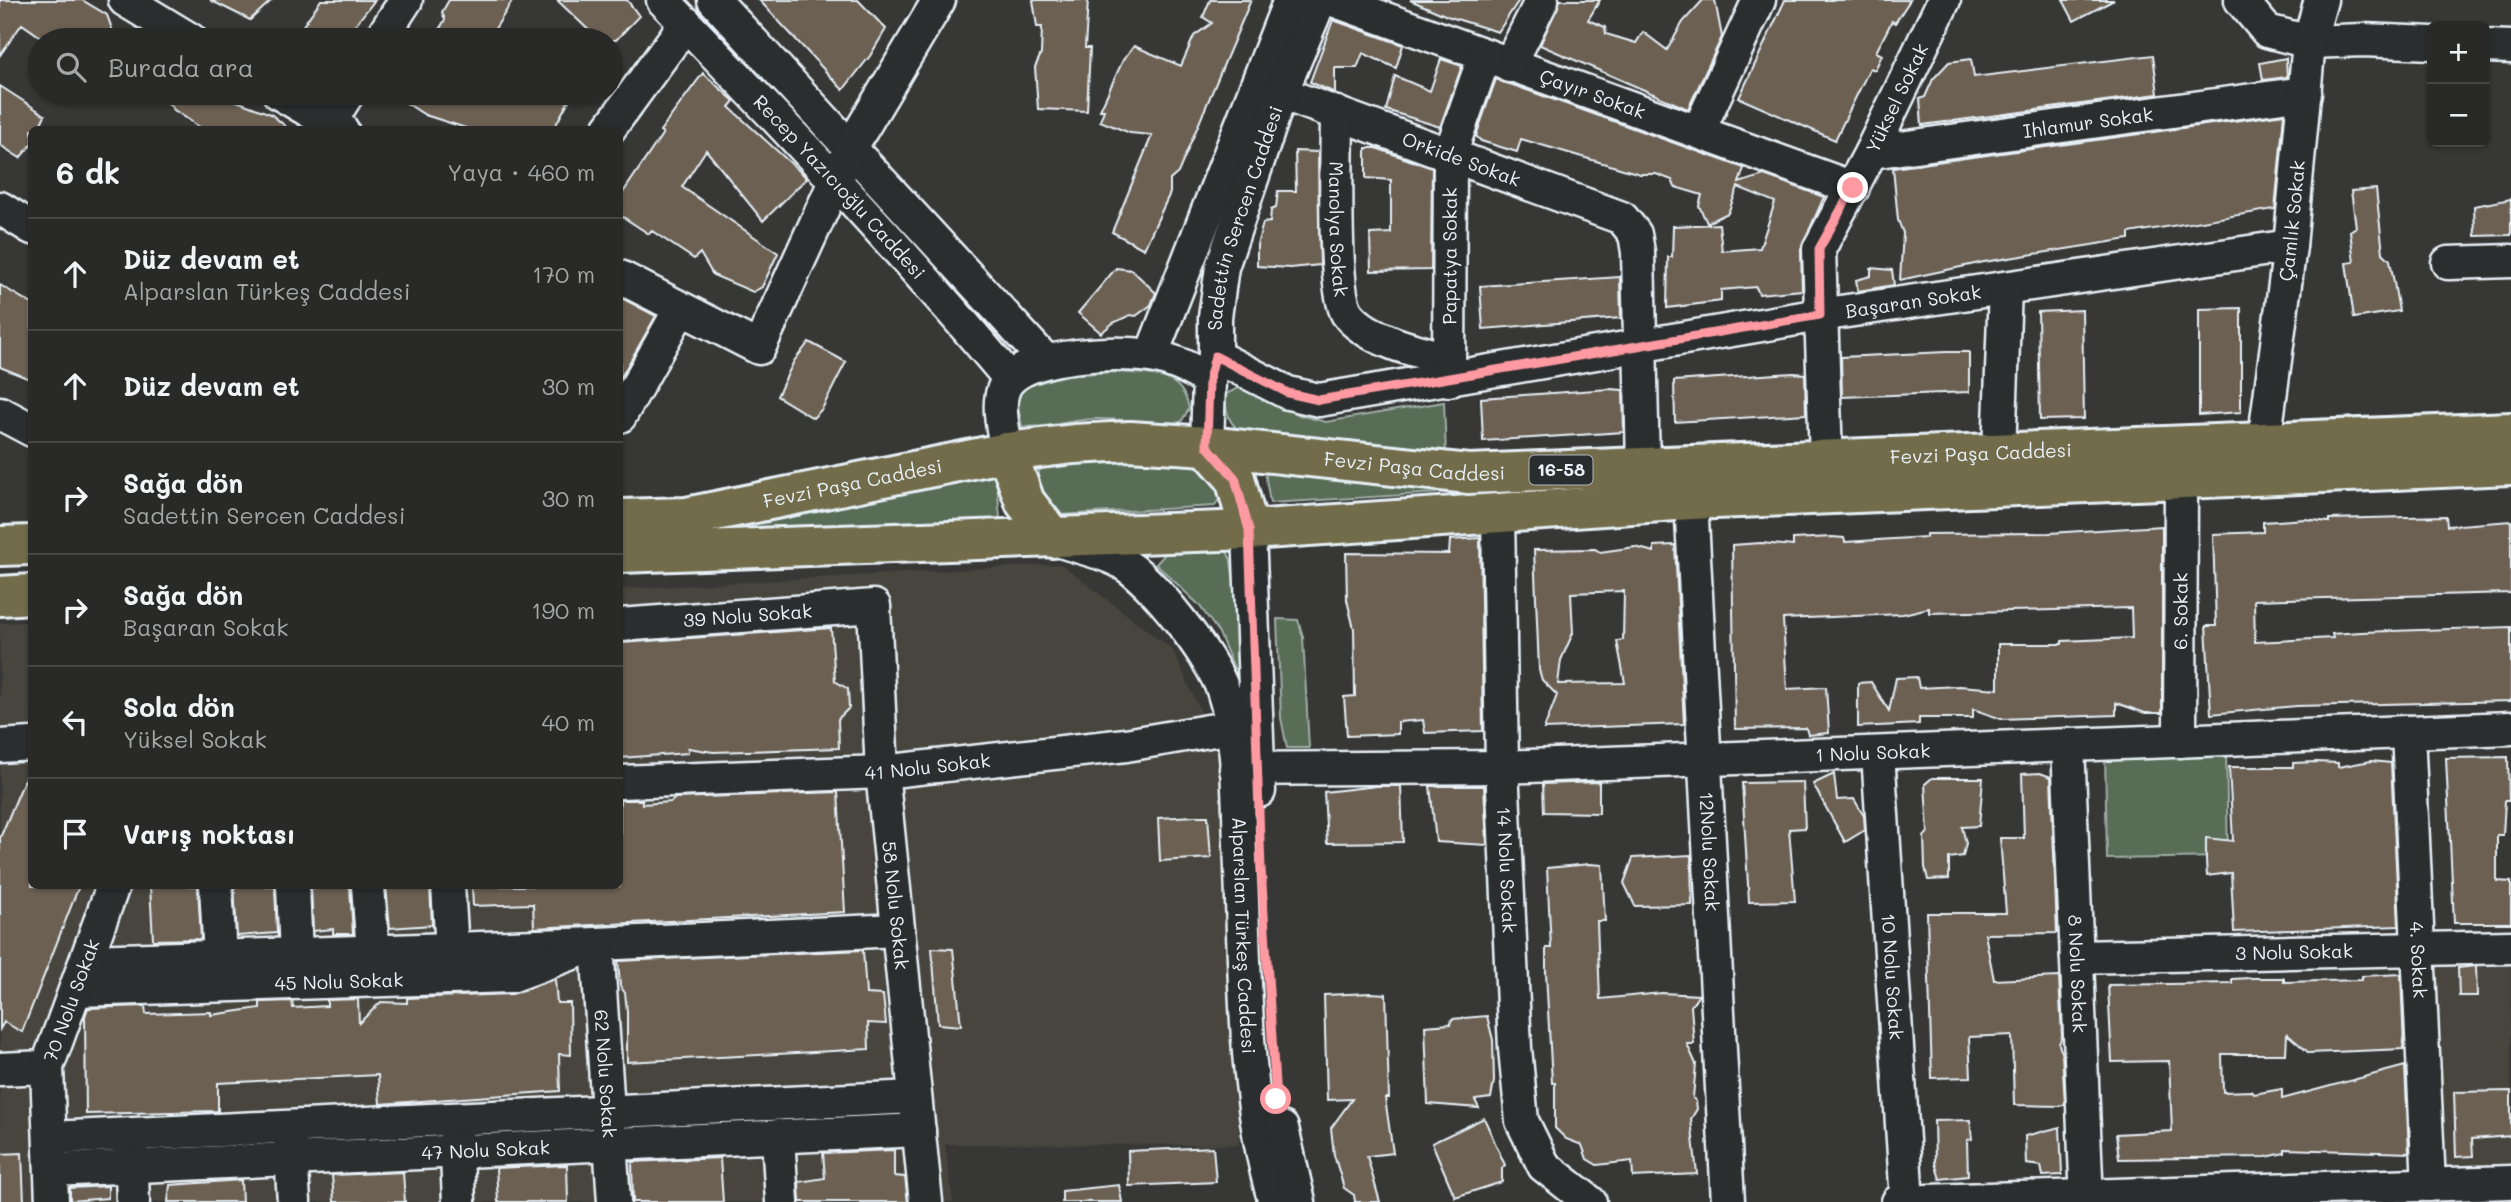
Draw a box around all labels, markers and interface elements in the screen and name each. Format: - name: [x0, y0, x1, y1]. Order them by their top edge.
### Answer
- map controls: [2427, 21, 2490, 147]
- button: +: [2427, 21, 2490, 84]
- search box: [28, 28, 623, 105]
- street label: Yüksel Sokak: [1859, 39, 1933, 157]
- icon: search: [52, 48, 90, 86]
- text: Burada ara: [108, 50, 254, 84]
- street label: Çayır Sokak: [1536, 63, 1649, 124]
- button: −: [2427, 84, 2490, 147]
- street label: Recep Yazıcıoğlu Caddesi: [748, 89, 931, 284]
- street label: Ihlamur Sokak: [2021, 101, 2154, 143]
- street label: Sadettin Sercen Caddesi: [1202, 102, 1288, 331]
- street label: Orkide Sokak: [1399, 125, 1524, 192]
- text: 6 dk: [56, 152, 120, 192]
- text: Yaya · 460 m: [447, 157, 595, 187]
- street label: Çamlık Sokak: [2272, 159, 2310, 283]
- street label: Manolya Sokak: [1324, 161, 1355, 299]
- route end: [1837, 172, 1868, 203]
- street label: Papatya Sokak: [1436, 187, 1462, 325]
- text: Düz devam et: [123, 242, 300, 276]
- icon: ahead: [56, 255, 94, 293]
- text: 170 m: [532, 259, 595, 289]
- text: Alparslan Türkeş Caddesi: [123, 276, 410, 306]
- street label: Başaran Sokak: [1844, 279, 1983, 323]
- icon: ahead: [56, 367, 94, 405]
- text: Düz devam et: [123, 369, 300, 403]
- text: 30 m: [542, 371, 595, 401]
- street label: Fevzi Paşa Caddesi: [1889, 437, 2072, 469]
- street label: Fevzi Paşa Caddesi: [1323, 446, 1506, 486]
- street label: Fevzi Paşa Caddesi: [761, 452, 944, 513]
- road number: 16-58: [1530, 456, 1592, 484]
- text: Sağa dön: [123, 466, 243, 500]
- icon: right: [56, 479, 94, 517]
- text: 30 m: [542, 483, 595, 513]
- text: Sadettin Sercen Caddesi: [123, 500, 405, 530]
- street label: 6. Sokak: [2167, 572, 2193, 650]
- text: Sağa dön: [123, 578, 243, 612]
- icon: right: [56, 591, 94, 629]
- text: 190 m: [531, 595, 595, 625]
- street label: 39 Nolu Sokak: [682, 598, 813, 632]
- text: Başaran Sokak: [123, 612, 288, 642]
- text: Sola dön: [123, 690, 235, 724]
- icon: left: [56, 703, 94, 741]
- text: 40 m: [542, 707, 595, 737]
- text: Yüksel Sokak: [123, 724, 267, 754]
- street label: 1 Nolu Sokak: [1815, 737, 1931, 767]
- street label: 41 Nolu Sokak: [864, 747, 992, 785]
- street label: 12Nolu Sokak: [1694, 791, 1726, 912]
- street label: 14 Nolu Sokak: [1492, 806, 1523, 934]
- icon: arrive: [56, 815, 94, 853]
- street label: Alparslan Türkeş Caddesi: [1227, 816, 1262, 1055]
- text: Varış noktası: [123, 817, 296, 851]
- street label: 58 Nolu Sokak: [877, 840, 915, 971]
- street label: 10 Nolu Sokak: [1876, 912, 1910, 1041]
- street label: 8 Nolu Sokak: [2063, 914, 2093, 1033]
- street label: 4. Sokak: [2405, 921, 2433, 999]
- street label: 70 Nolu Sokak: [37, 935, 105, 1065]
- street label: 3 Nolu Sokak: [2235, 938, 2353, 965]
- street label: 45 Nolu Sokak: [274, 966, 404, 996]
- street label: 62 Nolu Sokak: [589, 1009, 623, 1139]
- route start: [1260, 1083, 1291, 1114]
- street label: 47 Nolu Sokak: [421, 1134, 550, 1165]

